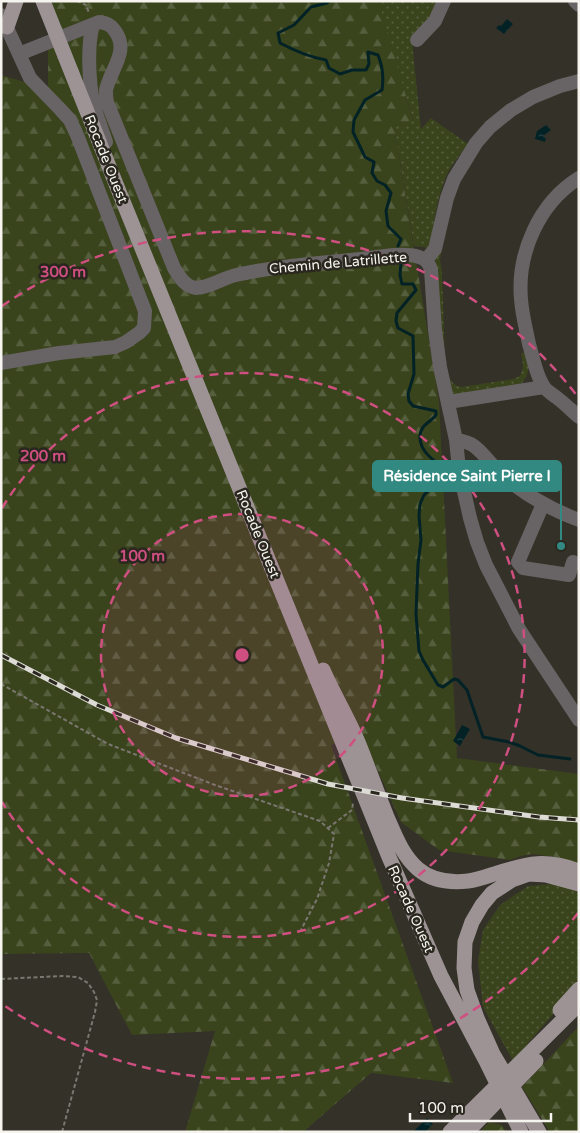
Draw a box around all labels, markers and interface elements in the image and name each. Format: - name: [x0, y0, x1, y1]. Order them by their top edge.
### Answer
- street label: Rocade Ouest: [81, 112, 132, 206]
- street label: Chemin de Latrillette: [268, 248, 408, 278]
- text: 300 m: [40, 263, 86, 281]
- text: 200 m: [20, 447, 66, 465]
- callout: Résidence Saint Pierre I: [373, 461, 561, 491]
- text: Résidence Saint Pierre I: [383, 467, 551, 485]
- street label: Rocade Ouest: [233, 487, 284, 581]
- text: 100 m: [119, 547, 165, 565]
- centre of rings: [233, 646, 251, 664]
- street label: Rocade Ouest: [384, 863, 438, 956]
- scale bar: [410, 1090, 551, 1122]
- text: 100 m: [418, 1099, 464, 1117]

